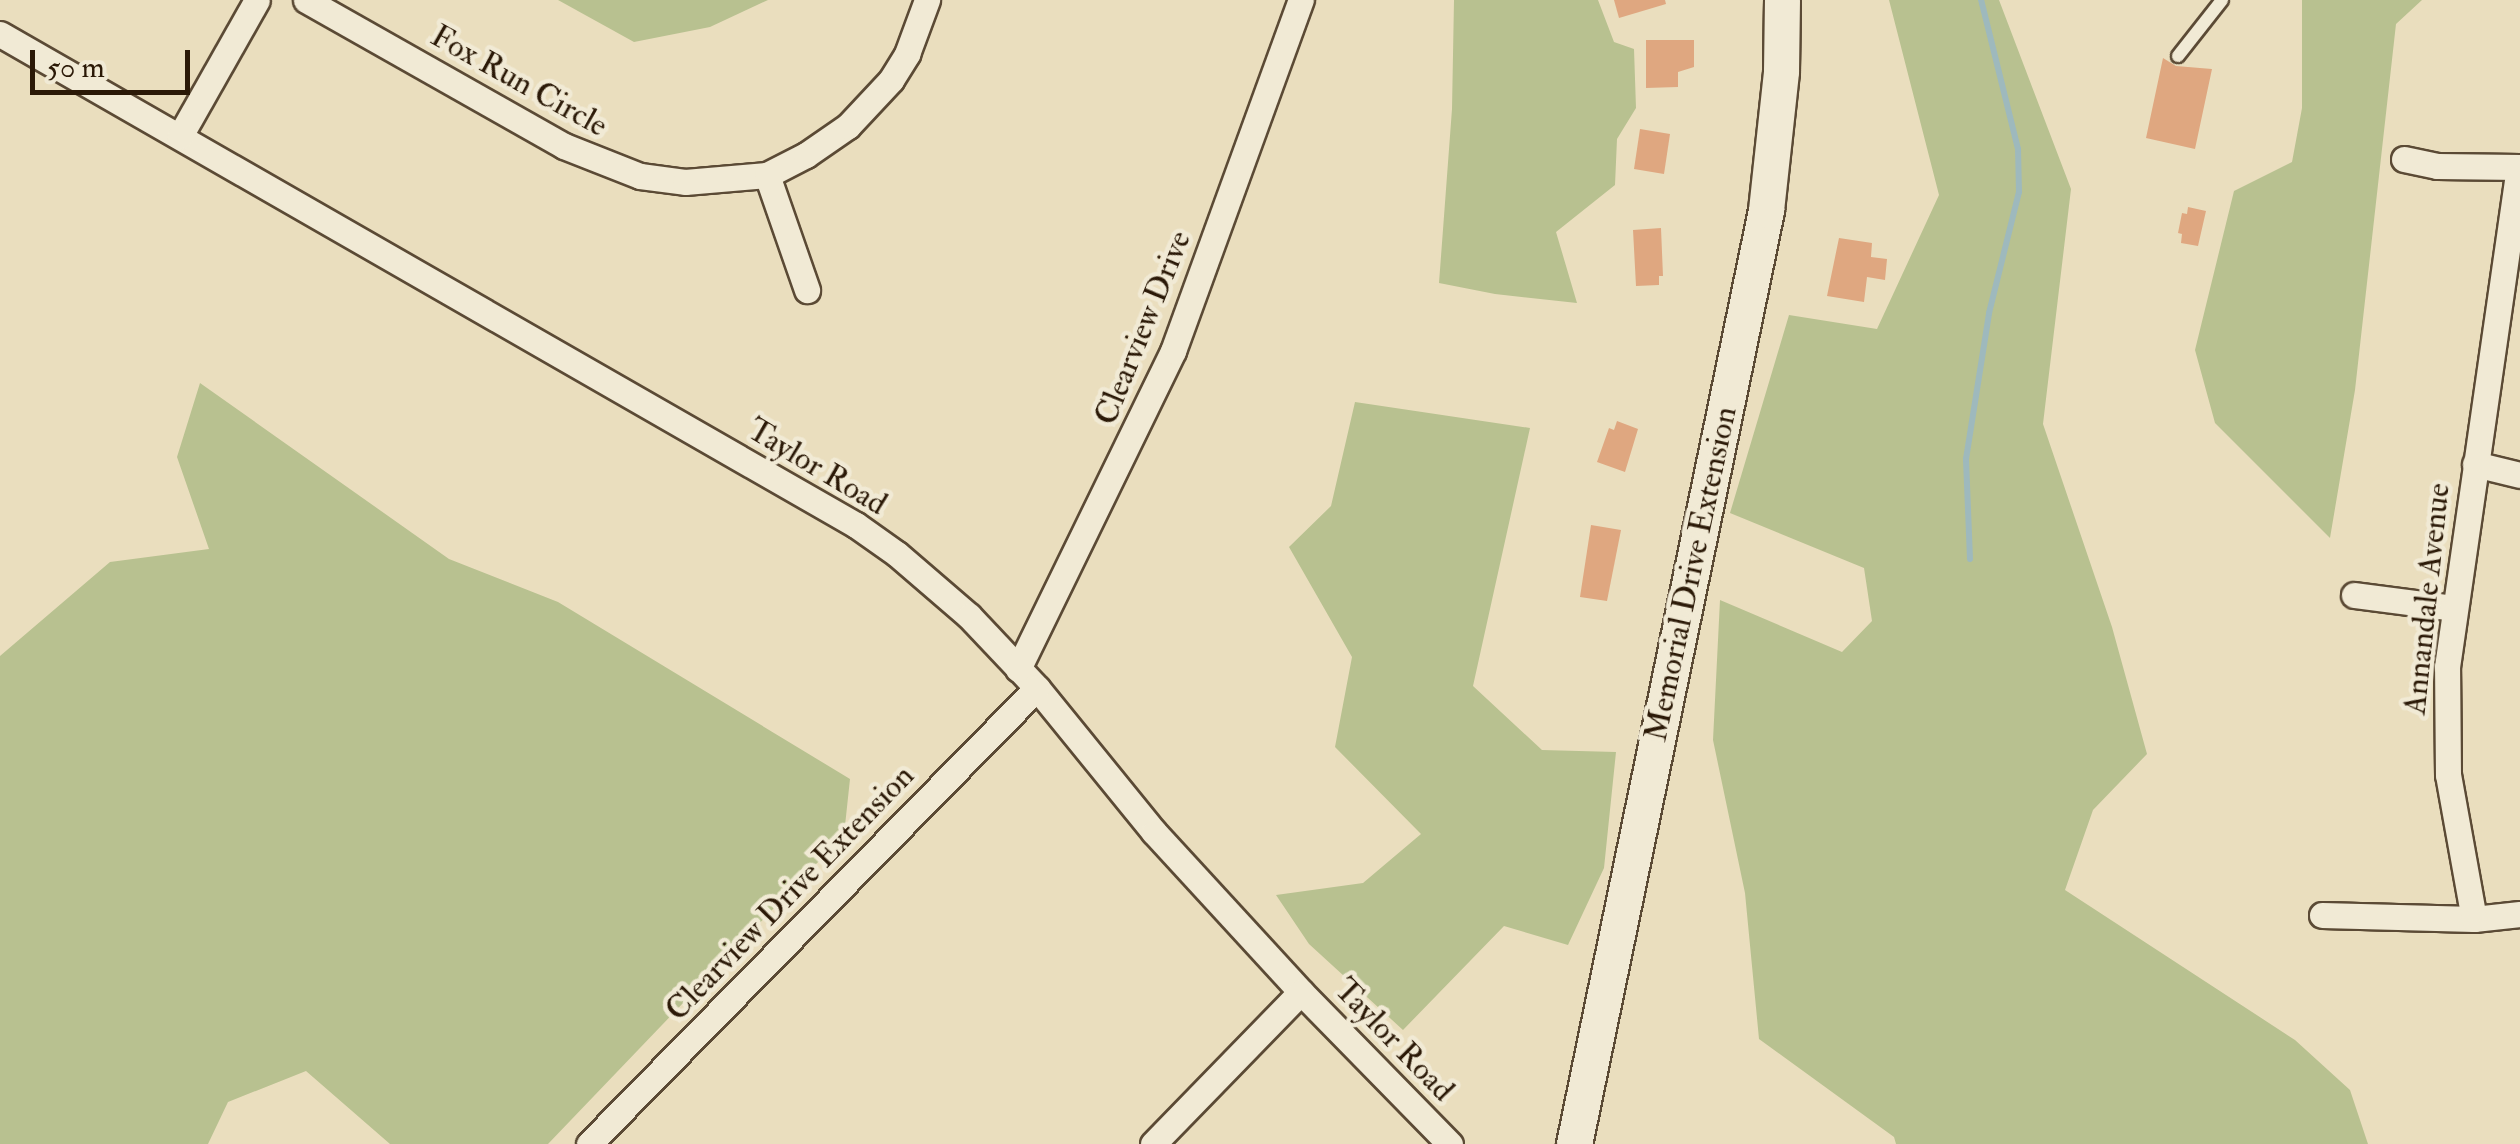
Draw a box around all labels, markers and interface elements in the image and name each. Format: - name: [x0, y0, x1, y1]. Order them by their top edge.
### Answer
- street label: Fox Run Circle: [424, 17, 614, 145]
- scale bar: [35, 30, 195, 92]
- text: 50 m: [47, 49, 105, 86]
- street label: Clearview Drive: [1087, 226, 1199, 430]
- street label: Memorial Drive Extension: [1637, 403, 1745, 745]
- street label: Taylor Road: [740, 410, 894, 524]
- street label: Annandale Avenue: [2396, 481, 2458, 717]
- street label: Clearview Drive Extension: [658, 757, 922, 1029]
- street label: Taylor Road: [1326, 971, 1462, 1109]

